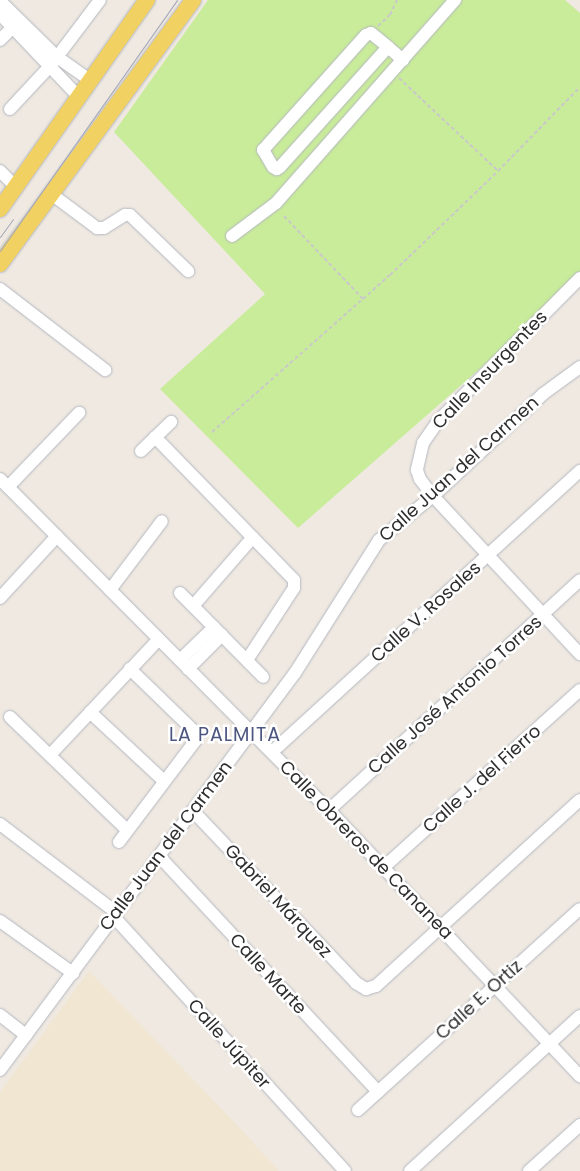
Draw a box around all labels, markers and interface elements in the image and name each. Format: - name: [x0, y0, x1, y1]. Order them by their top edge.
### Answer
- street label: Calle Insurgentes: [428, 306, 552, 434]
- street label: Calle Juan del Carmen: [375, 392, 543, 546]
- street label: Calle V. Rosales: [367, 557, 485, 667]
- street label: Calle José Antonio Torres: [364, 611, 546, 779]
- street label: Calle J. del Fierro: [419, 720, 545, 838]
- district label: LA PALMITA: [168, 724, 282, 746]
- street label: Calle Obreros de Cananea: [275, 756, 457, 944]
- street label: Calle Juan del Carmen: [95, 757, 237, 935]
- street label: Gabriel Márquez: [220, 840, 336, 962]
- street label: Calle Marte: [225, 929, 311, 1019]
- street label: Calle E. Ortiz: [431, 956, 527, 1044]
- street label: Calle Júpiter: [183, 995, 275, 1093]

